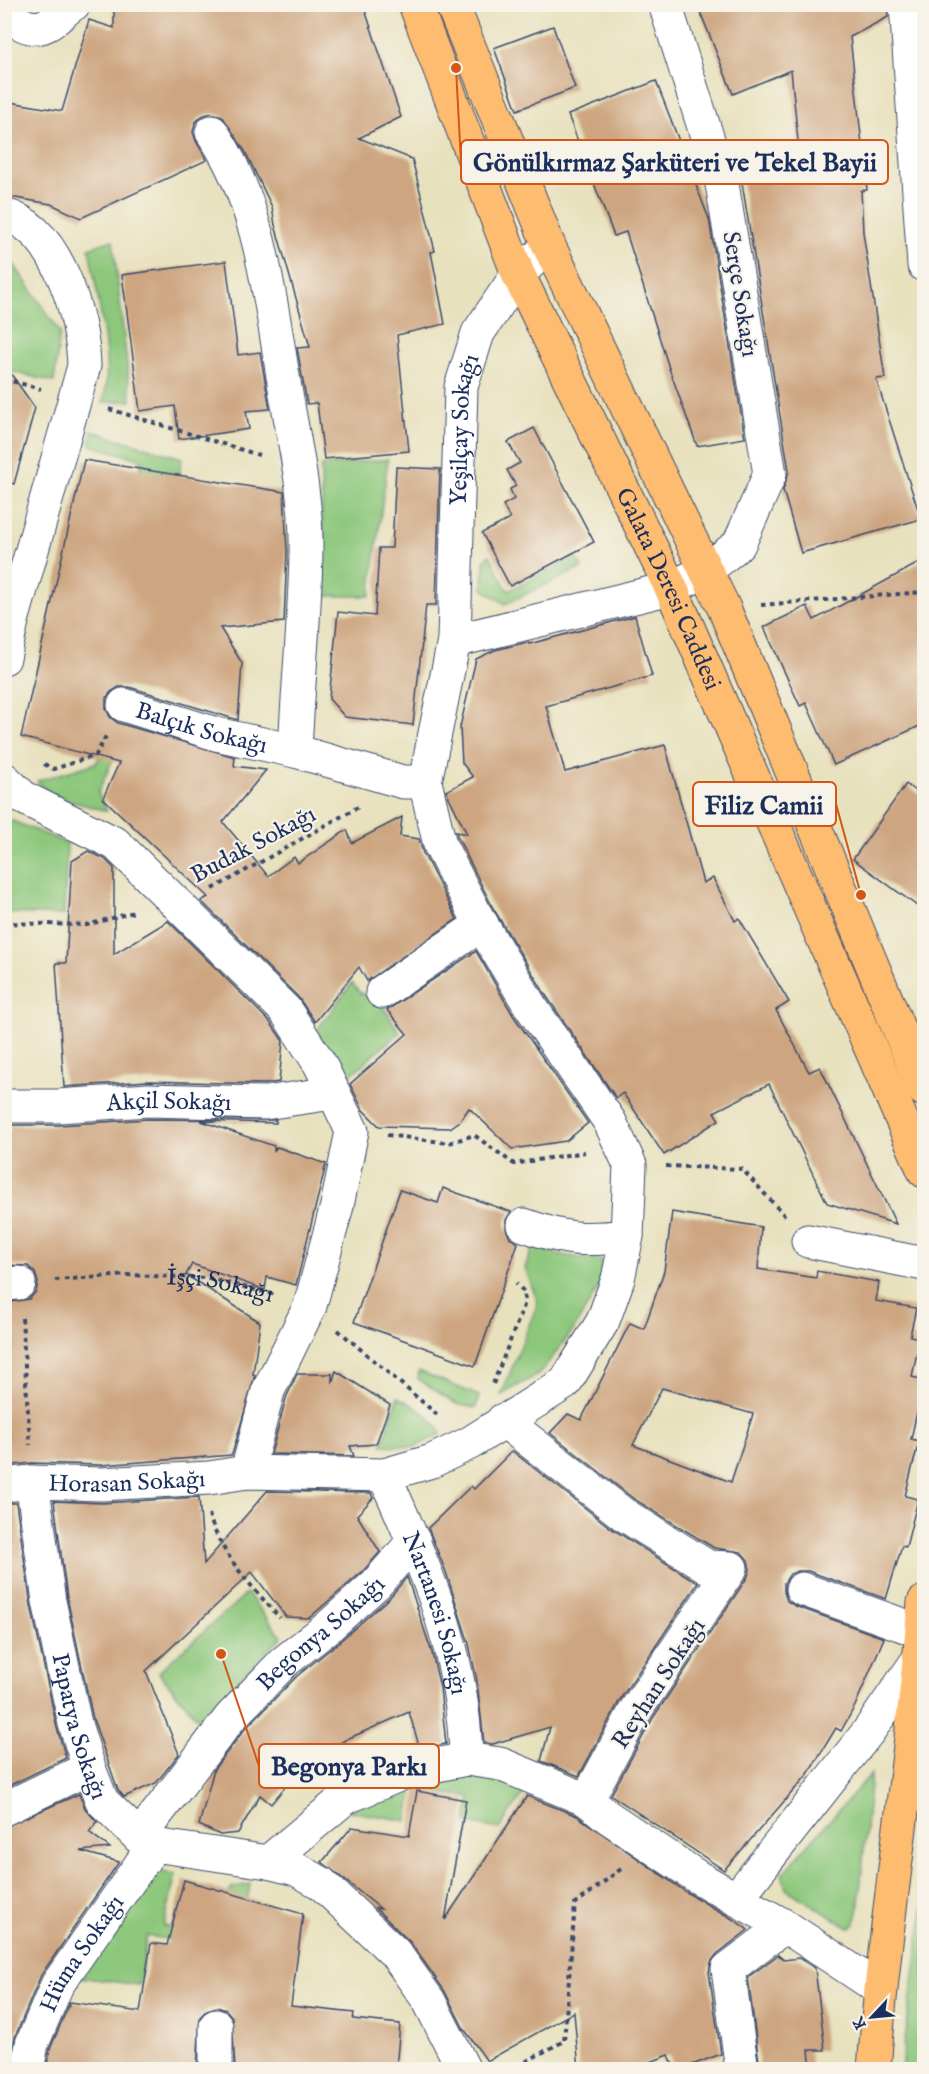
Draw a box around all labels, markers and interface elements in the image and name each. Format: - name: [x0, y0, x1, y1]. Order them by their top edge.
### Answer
- callout: Gönülkırmaz Şarküteri ve Tekel Bayii: [461, 140, 888, 184]
- text: Gönülkırmaz Şarküteri ve Tekel Bayii: [473, 147, 877, 180]
- street label: Serçe Sokağı: [714, 229, 765, 359]
- street label: Yeşilçay Sokağı: [444, 350, 487, 506]
- street label: Galata Deresi Caddesi: [608, 483, 727, 695]
- street label: Balçık Sokağı: [132, 696, 270, 762]
- callout: Filiz Camii: [693, 782, 836, 826]
- text: Filiz Camii: [704, 790, 824, 823]
- street label: Budak Sokağı: [186, 799, 322, 891]
- street label: Akçil Sokağı: [104, 1086, 232, 1120]
- street label: İşçi Sokağı: [166, 1262, 276, 1311]
- street label: Horasan Sokağı: [48, 1464, 206, 1501]
- street label: Nartanesi Sokağı: [394, 1527, 474, 1697]
- street label: Begonya Sokağı: [250, 1570, 393, 1698]
- street label: Reyhan Sokağı: [605, 1613, 713, 1755]
- street label: Papatya Sokağı: [43, 1650, 114, 1804]
- callout: Begonya Parkı: [259, 1744, 439, 1788]
- text: Begonya Parkı: [271, 1751, 427, 1784]
- street label: Hüma Sokağı: [33, 1889, 132, 2017]
- north arrow: [842, 1987, 902, 2047]
- text: K: [848, 2012, 872, 2032]

